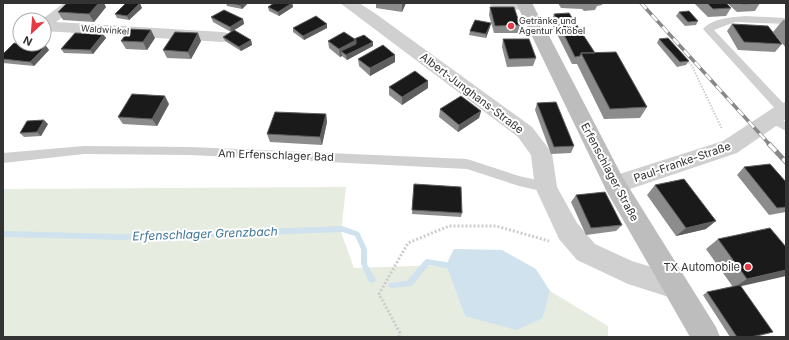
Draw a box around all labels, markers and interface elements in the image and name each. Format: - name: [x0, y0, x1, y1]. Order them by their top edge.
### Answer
- north arrow: [12, 12, 52, 52]
- place label: Getränke und Agentur Knöbel: [519, 15, 585, 36]
- marker: Getränke und Agentur Knöbel: [506, 21, 516, 31]
- street label: Waldwinkel: [81, 22, 129, 37]
- text: N: [21, 33, 34, 49]
- street label: Albert-Junghans-Straße: [418, 50, 526, 136]
- street label: Erfenschlager Straße: [578, 120, 642, 224]
- street label: Paul-Franke-Straße: [632, 139, 732, 185]
- street label: Am Erfenschlager Bad: [218, 146, 334, 164]
- water label: Erfenschlager Grenzbach: [132, 223, 278, 244]
- place label: TX Automobile: [663, 260, 740, 274]
- marker: TX Automobile: [743, 262, 753, 272]

